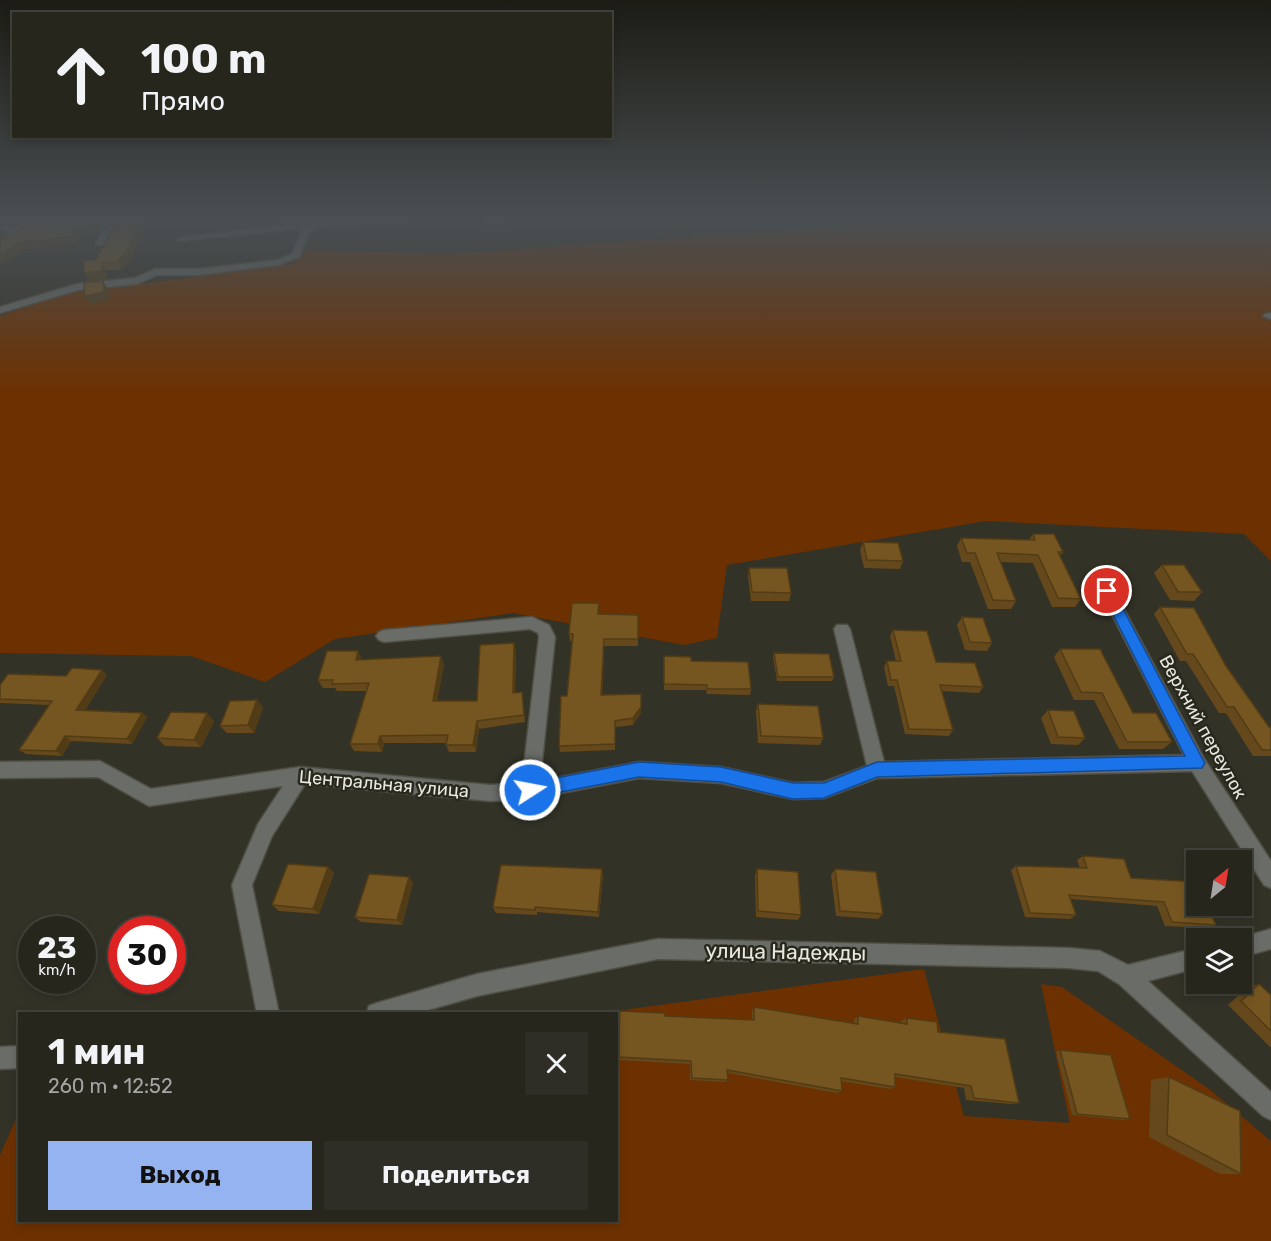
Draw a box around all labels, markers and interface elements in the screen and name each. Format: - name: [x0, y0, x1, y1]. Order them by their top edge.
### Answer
- text: 100 m: [141, 34, 266, 84]
- icon: ahead: [42, 36, 120, 114]
- text: Прямо: [141, 85, 225, 117]
- pin: [1081, 565, 1132, 616]
- icon: arrive: [1090, 574, 1123, 607]
- street label: Верхний переулок: [1154, 651, 1252, 803]
- position arrow: [498, 758, 562, 822]
- street label: Центральная улица: [298, 766, 470, 802]
- north arrow: [1186, 850, 1252, 916]
- map controls: [1186, 850, 1252, 994]
- speed limit sign: 30: [108, 916, 186, 994]
- button: layers: [1186, 928, 1252, 994]
- text: 23: [37, 930, 77, 966]
- street label: улица Надежды: [705, 938, 867, 965]
- text: km/h: [38, 961, 76, 979]
- text: 1 мин: [48, 1030, 146, 1073]
- button: close: [525, 1032, 588, 1095]
- text: 260 m · 12:52: [48, 1074, 173, 1098]
- button: Выход: [48, 1141, 312, 1210]
- button: Поделиться: [324, 1141, 588, 1210]

